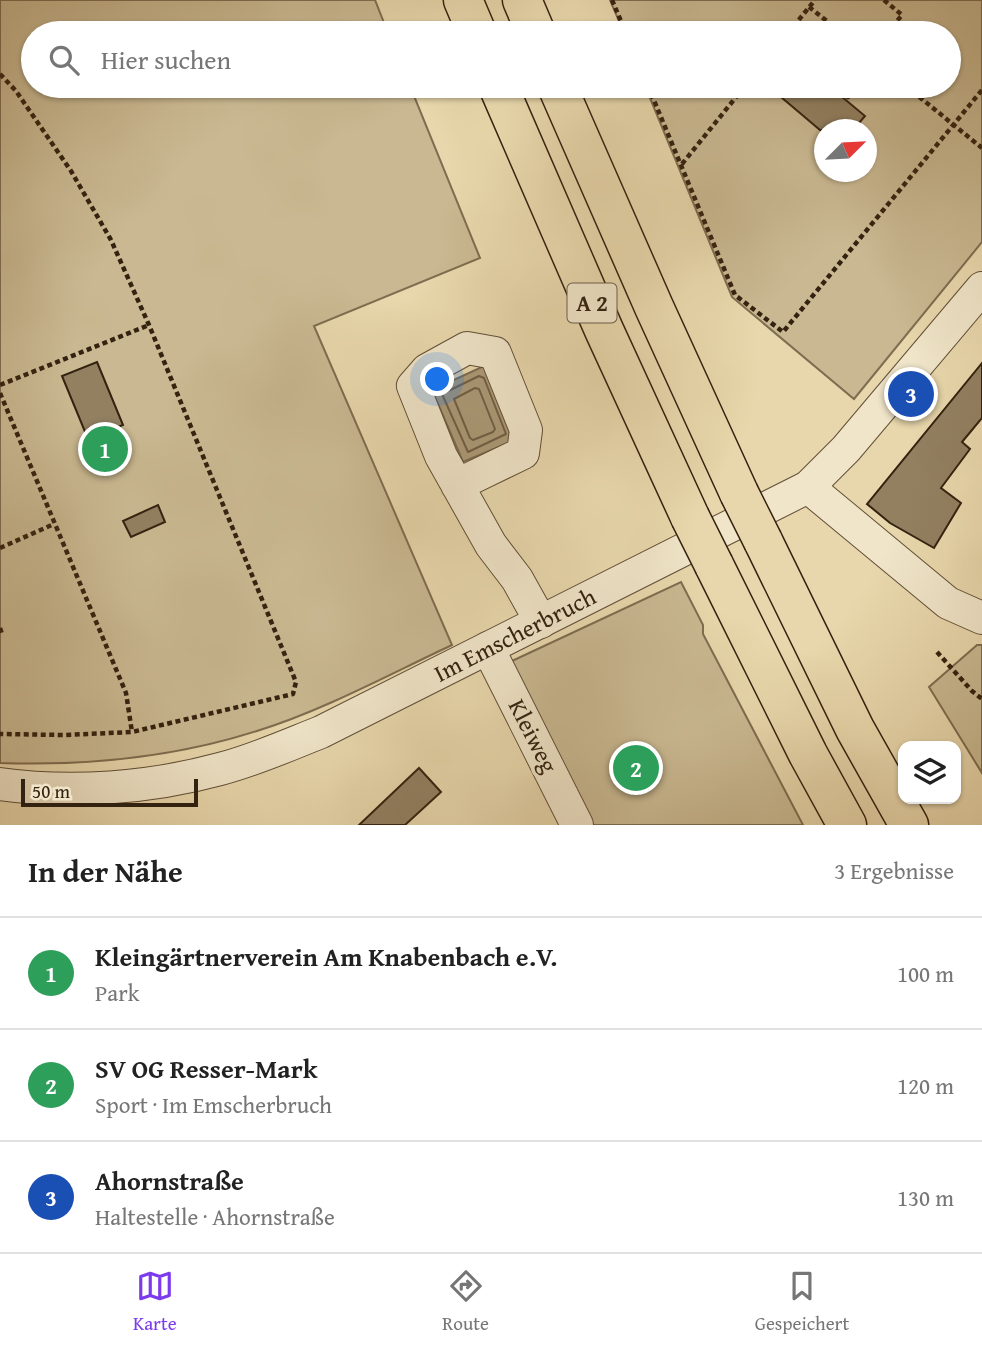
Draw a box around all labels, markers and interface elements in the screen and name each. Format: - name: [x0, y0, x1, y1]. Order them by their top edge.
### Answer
- search box: [21, 21, 961, 98]
- text: Hier suchen: [101, 40, 231, 79]
- icon: search: [45, 41, 83, 79]
- north arrow: [814, 119, 877, 182]
- road number: A 2: [568, 284, 616, 322]
- your location: [420, 362, 454, 396]
- pin: 3: [888, 368, 934, 420]
- pin: 1: [82, 423, 128, 475]
- street label: Im Emscherbruch: [428, 578, 602, 690]
- street label: Kleiweg: [500, 693, 567, 779]
- map controls: [898, 741, 961, 804]
- button: layers: [898, 741, 961, 804]
- pin: 2: [613, 742, 659, 794]
- scale bar: [21, 776, 198, 808]
- text: 50 m: [32, 777, 70, 805]
- text: In der Nähe: [28, 849, 183, 893]
- text: 3 Ergebnisse: [834, 854, 954, 887]
- text: Kleingärtnerverein Am Knabenbach e.V.: [95, 937, 557, 976]
- text: 1: [45, 957, 57, 990]
- text: 100 m: [897, 957, 954, 990]
- text: Park: [95, 976, 139, 1009]
- text: SV OG Resser-Mark: [95, 1049, 317, 1088]
- text: 2: [45, 1069, 57, 1102]
- text: 120 m: [897, 1069, 954, 1102]
- text: Sport · Im Emscherbruch: [95, 1088, 332, 1121]
- text: Ahornstraße: [95, 1161, 244, 1200]
- text: 3: [45, 1181, 57, 1214]
- text: 130 m: [897, 1181, 954, 1214]
- text: Haltestelle · Ahornstraße: [95, 1200, 335, 1233]
- tab: Karte: [133, 1267, 177, 1337]
- tab: Route: [442, 1267, 489, 1337]
- tab: Gespeichert: [755, 1267, 849, 1337]

